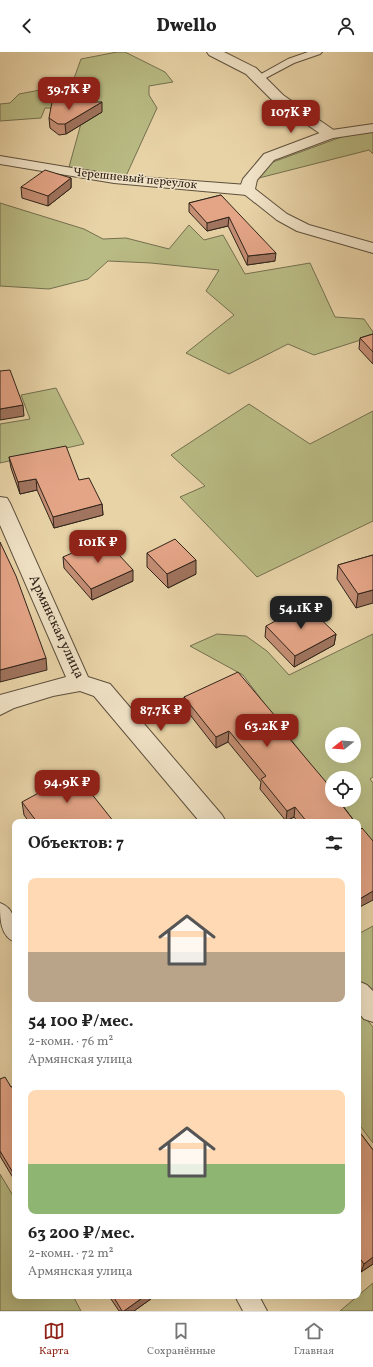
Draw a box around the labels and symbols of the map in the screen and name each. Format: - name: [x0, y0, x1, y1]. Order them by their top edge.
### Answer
- pin: 39.7K ₽: [32, 77, 106, 111]
- pin: 107K ₽: [258, 100, 324, 134]
- street label: Черешневый переулок: [72, 165, 198, 194]
- pin: 101K ₽: [65, 530, 131, 564]
- street label: Армянская улица: [24, 572, 88, 682]
- pin: 54.1K ₽: [264, 596, 338, 630]
- pin: 87.7K ₽: [124, 698, 198, 732]
- pin: 63.2K ₽: [230, 714, 304, 748]
- north arrow: [325, 727, 361, 763]
- pin: 94.9K ₽: [30, 770, 104, 804]

